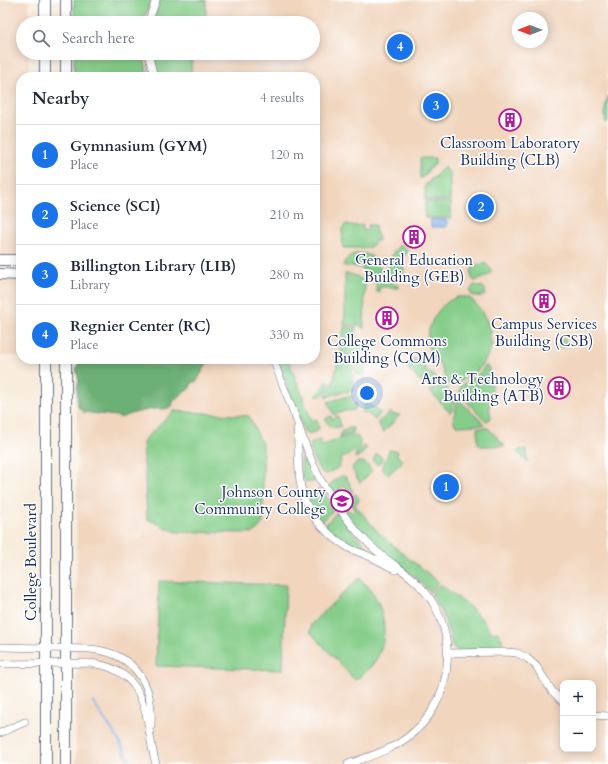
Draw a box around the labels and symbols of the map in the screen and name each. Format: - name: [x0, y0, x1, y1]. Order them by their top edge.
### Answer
- north arrow: [512, 12, 548, 48]
- pin: 4: [387, 32, 413, 62]
- pin: 3: [423, 91, 449, 121]
- building icon: Classroom Laboratory Building (CLB): [497, 107, 523, 133]
- place label: Classroom Laboratory Building (CLB): [440, 133, 580, 170]
- pin: 2: [468, 192, 494, 222]
- building icon: General Education Building (GEB): [401, 224, 427, 250]
- place label: General Education Building (GEB): [355, 250, 474, 287]
- building icon: Campus Services Building (CSB): [531, 288, 557, 314]
- building icon: College Commons Building (COM): [374, 305, 400, 331]
- place label: Campus Services Building (CSB): [491, 314, 597, 351]
- place label: College Commons Building (COM): [327, 331, 447, 368]
- place label: Arts & Technology Building (ATB): [421, 369, 544, 406]
- building icon: Arts & Technology Building (ATB): [546, 375, 572, 401]
- your location: [357, 383, 377, 403]
- pin: 1: [433, 472, 459, 502]
- place label: Johnson County Community College: [194, 482, 326, 519]
- school or university icon: Johnson County Community College: [329, 488, 355, 514]
- street label: College Boulevard: [21, 503, 41, 621]

